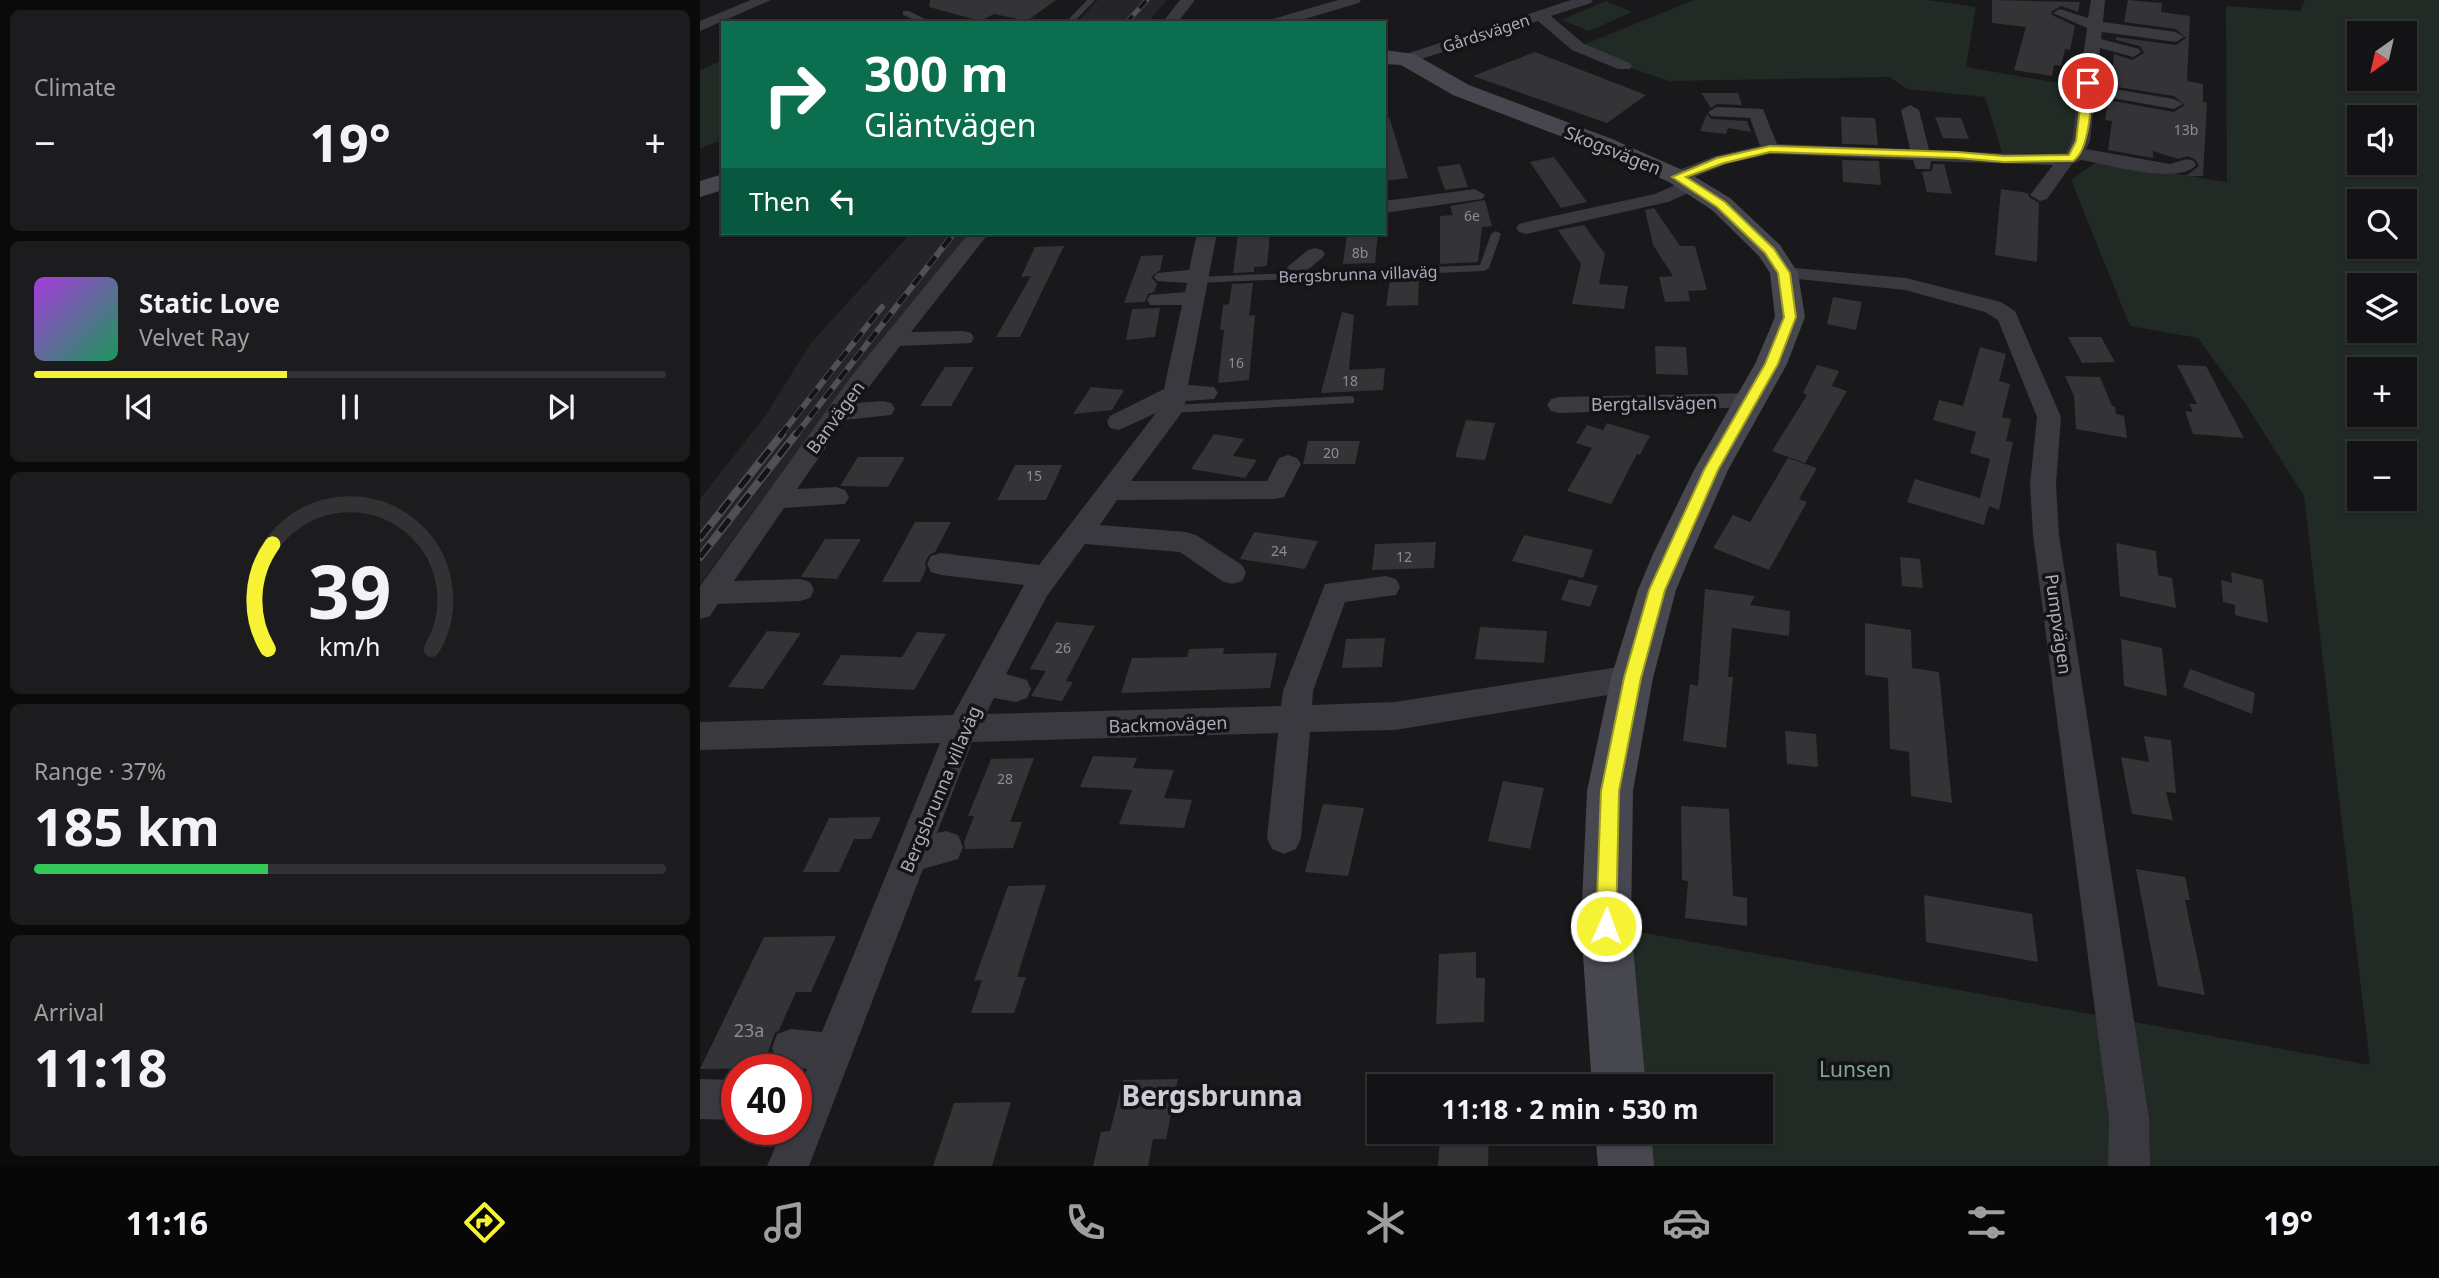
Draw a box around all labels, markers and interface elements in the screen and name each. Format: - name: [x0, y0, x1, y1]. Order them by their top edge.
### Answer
- street label: Gårdsvägen: [1440, 9, 1532, 57]
- north arrow: [2347, 21, 2417, 91]
- map controls: [2347, 21, 2417, 511]
- text: 300 m: [864, 40, 1009, 106]
- icon: right: [749, 49, 840, 140]
- pin: [2058, 53, 2118, 113]
- icon: arrive: [2069, 64, 2107, 102]
- text: Climate: [34, 71, 116, 103]
- text: Gläntvägen: [864, 103, 1037, 146]
- button: sound: [2347, 105, 2417, 175]
- text: 19°: [309, 106, 391, 177]
- text: −: [34, 116, 56, 168]
- text: +: [644, 116, 666, 168]
- street label: Skogsvägen: [1561, 120, 1665, 180]
- house number: 13b: [2174, 120, 2198, 139]
- icon: left: [824, 182, 862, 220]
- text: Then: [749, 183, 810, 219]
- button: search: [2347, 189, 2417, 259]
- house number: 6e: [1464, 206, 1480, 225]
- house number: 8b: [1352, 243, 1368, 262]
- street label: Bergsbrunna villaväg: [1278, 260, 1438, 288]
- button: layers: [2347, 273, 2417, 343]
- text: Static Love: [139, 285, 280, 321]
- text: Velvet Ray: [139, 321, 249, 353]
- house number: 16: [1228, 353, 1244, 372]
- button: +: [2347, 357, 2417, 427]
- house number: 18: [1342, 371, 1358, 390]
- street label: Banvägen: [800, 376, 870, 458]
- icon: previous: [120, 388, 158, 426]
- icon: pause: [331, 388, 369, 426]
- icon: next: [542, 388, 580, 426]
- street label: Bergtallsvägen: [1591, 390, 1717, 416]
- button: −: [2347, 441, 2417, 511]
- house number: 20: [1323, 443, 1339, 462]
- house number: 15: [1026, 466, 1042, 485]
- text: 39: [308, 541, 392, 640]
- house number: 24: [1271, 541, 1287, 560]
- house number: 12: [1396, 547, 1412, 566]
- street label: Pumpvägen: [2040, 572, 2078, 676]
- text: km/h: [319, 629, 381, 663]
- house number: 26: [1055, 638, 1071, 657]
- street label: Bergsbrunna villaväg: [894, 702, 986, 876]
- street label: Backmovägen: [1108, 710, 1228, 738]
- text: Range · 37%: [34, 755, 166, 787]
- house number: 28: [997, 769, 1013, 788]
- text: 185 km: [34, 790, 220, 861]
- position arrow: [1569, 889, 1643, 963]
- text: Arrival: [34, 996, 104, 1028]
- house number: 23a: [734, 1018, 764, 1042]
- text: 11:18: [34, 1031, 168, 1102]
- speed limit sign: 40: [721, 1054, 812, 1145]
- park label: Lunsen: [1819, 1055, 1891, 1083]
- district label: Bergsbrunna: [1122, 1076, 1302, 1114]
- text: 11:18 · 2 min · 530 m: [1442, 1091, 1698, 1127]
- icon: directions: [460, 1198, 509, 1247]
- icon: music: [760, 1198, 809, 1247]
- icon: phone: [1061, 1198, 1110, 1247]
- icon: climate: [1361, 1198, 1410, 1247]
- icon: car: [1662, 1198, 1711, 1247]
- icon: filters: [1962, 1198, 2011, 1247]
- text: 11:16: [126, 1201, 208, 1244]
- text: 19°: [2263, 1201, 2313, 1244]

